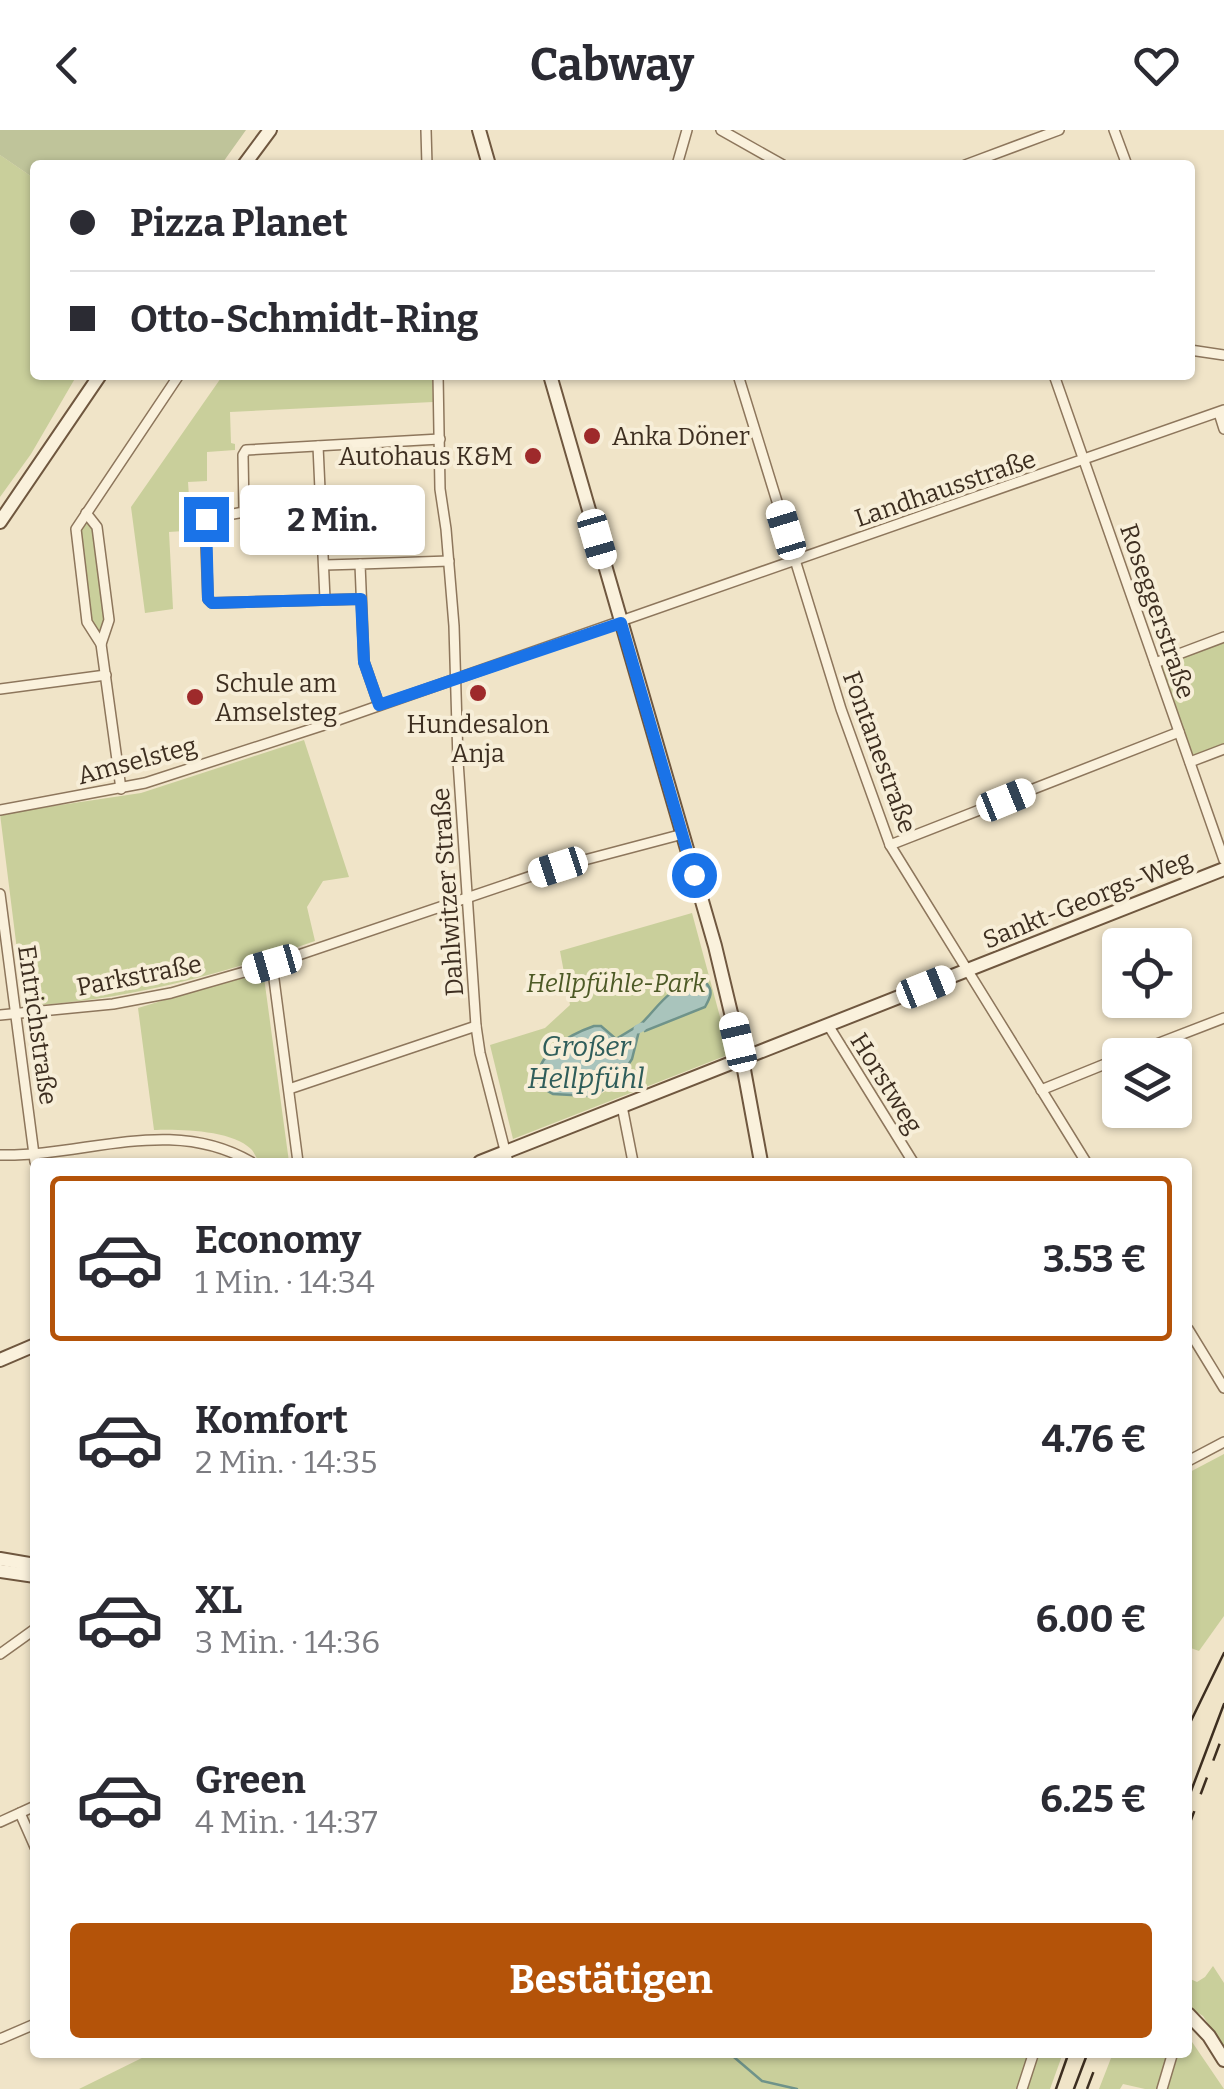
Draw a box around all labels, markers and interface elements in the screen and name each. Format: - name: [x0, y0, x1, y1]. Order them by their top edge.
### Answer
- icon: back: [40, 38, 95, 93]
- text: Cabway: [530, 38, 694, 92]
- icon: heart: [1129, 38, 1184, 93]
- text: Pizza Planet: [130, 200, 348, 246]
- text: Otto-Schmidt-Ring: [130, 296, 479, 342]
- place label: Anka Döner: [612, 422, 750, 452]
- marker: Anka Döner: [581, 425, 603, 447]
- place label: Autohaus K&M: [339, 442, 513, 472]
- street label: Landhausstraße: [851, 444, 1040, 534]
- marker: Autohaus K&M: [522, 445, 544, 467]
- callout: 2 Min.: [241, 484, 426, 554]
- route end: [184, 497, 229, 542]
- car: [763, 497, 809, 563]
- text: 2 Min.: [287, 501, 378, 539]
- car: [574, 506, 620, 572]
- street label: Roseggerstraße: [1113, 520, 1201, 703]
- street label: Fontanestraße: [836, 667, 922, 837]
- place label: Schule am Amselsteg: [215, 669, 337, 728]
- marker: Hundesalon Anja: [467, 682, 489, 704]
- marker: Schule am Amselsteg: [184, 686, 206, 708]
- place label: Hundesalon Anja: [407, 710, 550, 769]
- street label: Amselsteg: [74, 731, 200, 791]
- car: [973, 775, 1039, 825]
- street label: Dahlwitzer Straße: [426, 787, 470, 997]
- car: [525, 843, 591, 891]
- street label: Sankt-Georgs-Weg: [979, 844, 1196, 955]
- route start: [672, 853, 717, 898]
- map controls: [1102, 928, 1192, 1128]
- button: locate: [1102, 928, 1192, 1018]
- car: [239, 941, 305, 987]
- street label: Entrichstraße: [11, 943, 63, 1107]
- street label: Parkstraße: [74, 949, 204, 1003]
- car: [893, 962, 959, 1012]
- park label: Hellpfühle-Park: [526, 969, 706, 999]
- car: [717, 1009, 759, 1075]
- street label: Horstweg: [844, 1028, 929, 1139]
- water label: Großer Hellpfühl: [527, 1030, 645, 1095]
- button: layers: [1102, 1038, 1192, 1128]
- icon: car: [75, 1214, 165, 1304]
- text: Economy: [195, 1217, 361, 1263]
- text: 3.53 €: [1043, 1236, 1147, 1282]
- text: 1 Min. · 14:34: [195, 1263, 375, 1301]
- icon: car: [75, 1394, 165, 1484]
- text: Komfort: [195, 1397, 348, 1443]
- text: 4.76 €: [1041, 1416, 1147, 1462]
- text: 2 Min. · 14:35: [195, 1443, 377, 1481]
- icon: car: [75, 1574, 165, 1664]
- text: XL: [195, 1577, 242, 1623]
- text: 6.00 €: [1036, 1596, 1147, 1642]
- text: 3 Min. · 14:36: [195, 1623, 380, 1661]
- icon: car: [75, 1754, 165, 1844]
- text: Green: [195, 1757, 306, 1803]
- text: 6.25 €: [1040, 1776, 1147, 1822]
- text: 4 Min. · 14:37: [195, 1803, 378, 1841]
- button: Bestätigen: [70, 1923, 1152, 2038]

